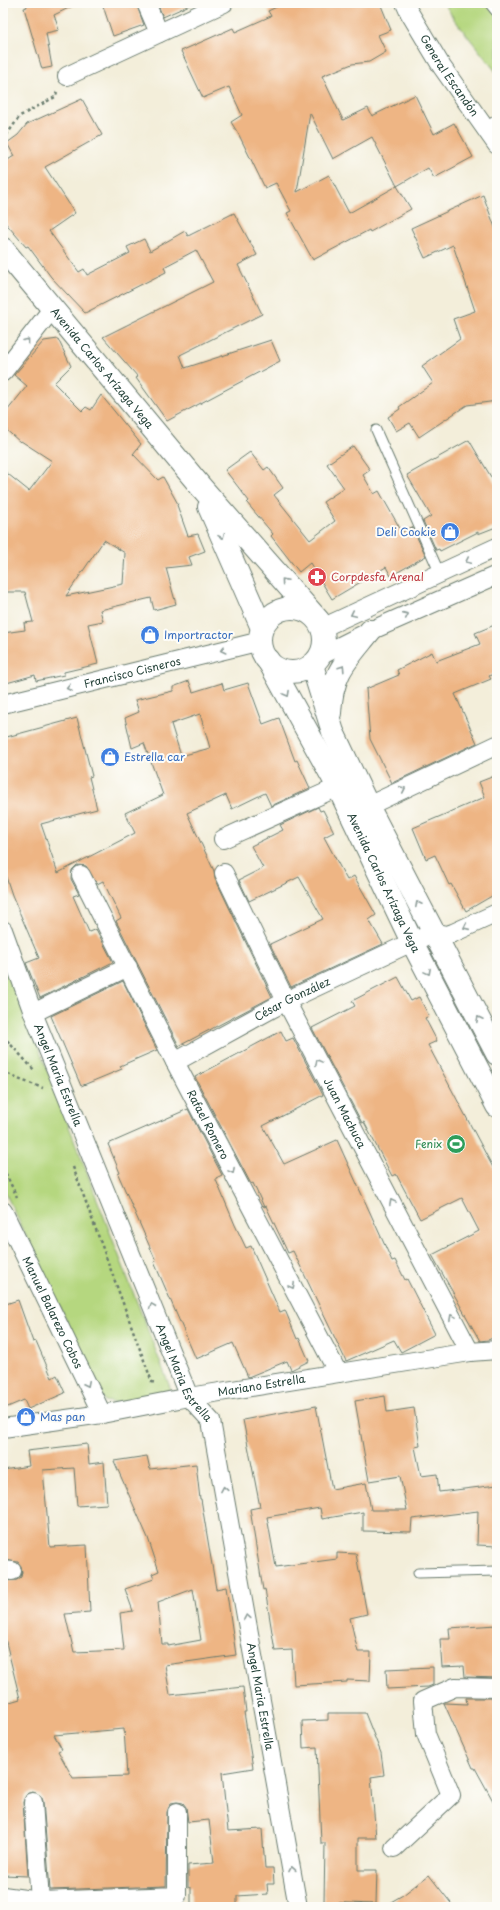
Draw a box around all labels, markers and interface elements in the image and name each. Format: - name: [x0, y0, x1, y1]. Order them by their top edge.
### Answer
- street label: General Escandón: [416, 31, 483, 120]
- street label: Avenida Carlos Arízaga Vega: [47, 303, 158, 432]
- one-way arrow: [23, 339, 30, 346]
- shop icon: Deli Cookie: [439, 521, 461, 543]
- place label: Deli Cookie: [376, 523, 436, 540]
- one-way arrow: [217, 531, 225, 539]
- one-way arrow: [465, 556, 472, 564]
- pharmacy icon: Corpdesfa Arenal: [306, 566, 328, 588]
- place label: Corpdesfa Arenal: [331, 568, 424, 585]
- one-way arrow: [281, 578, 288, 586]
- one-way arrow: [350, 609, 357, 617]
- one-way arrow: [401, 612, 409, 620]
- shop icon: Importractor: [139, 624, 161, 646]
- place label: Importractor: [164, 626, 234, 643]
- one-way arrow: [220, 646, 226, 654]
- street label: Francisco Cisneros: [82, 652, 182, 692]
- one-way arrow: [337, 665, 344, 672]
- one-way arrow: [66, 683, 73, 692]
- one-way arrow: [283, 690, 290, 697]
- shop icon: Estrella car: [99, 746, 121, 768]
- place label: Estrella car: [124, 748, 185, 765]
- one-way arrow: [399, 786, 407, 794]
- street label: Avenida Carlos Arízaga Vega: [343, 810, 425, 955]
- one-way arrow: [416, 901, 423, 908]
- one-way arrow: [462, 922, 470, 930]
- one-way arrow: [423, 968, 431, 976]
- street label: César González: [251, 973, 333, 1025]
- one-way arrow: [476, 1016, 484, 1023]
- street label: Angel Maria Estrella: [30, 1021, 87, 1129]
- one-way arrow: [316, 1059, 323, 1067]
- street label: Juan Machuca: [320, 1075, 371, 1151]
- street label: Rafael Romero: [183, 1086, 234, 1162]
- sports icon: Fenix: [445, 1133, 467, 1155]
- place label: Fenix: [415, 1135, 442, 1152]
- one-way arrow: [227, 1166, 235, 1174]
- one-way arrow: [389, 1199, 397, 1206]
- street label: Manuel Balarezo Cobos: [18, 1253, 88, 1371]
- one-way arrow: [287, 1282, 295, 1289]
- one-way arrow: [149, 1302, 157, 1310]
- one-way arrow: [450, 1314, 457, 1322]
- street label: Angel Maria Estrella: [152, 1321, 217, 1425]
- street label: Mariano Estrella: [216, 1369, 307, 1400]
- one-way arrow: [83, 1380, 90, 1387]
- shop icon: Mas pan: [15, 1406, 37, 1428]
- place label: Mas pan: [40, 1408, 85, 1425]
- one-way arrow: [220, 1486, 228, 1492]
- one-way arrow: [243, 1614, 251, 1620]
- street label: Angel Maria Estrella: [243, 1641, 279, 1752]
- one-way arrow: [288, 1866, 296, 1872]

